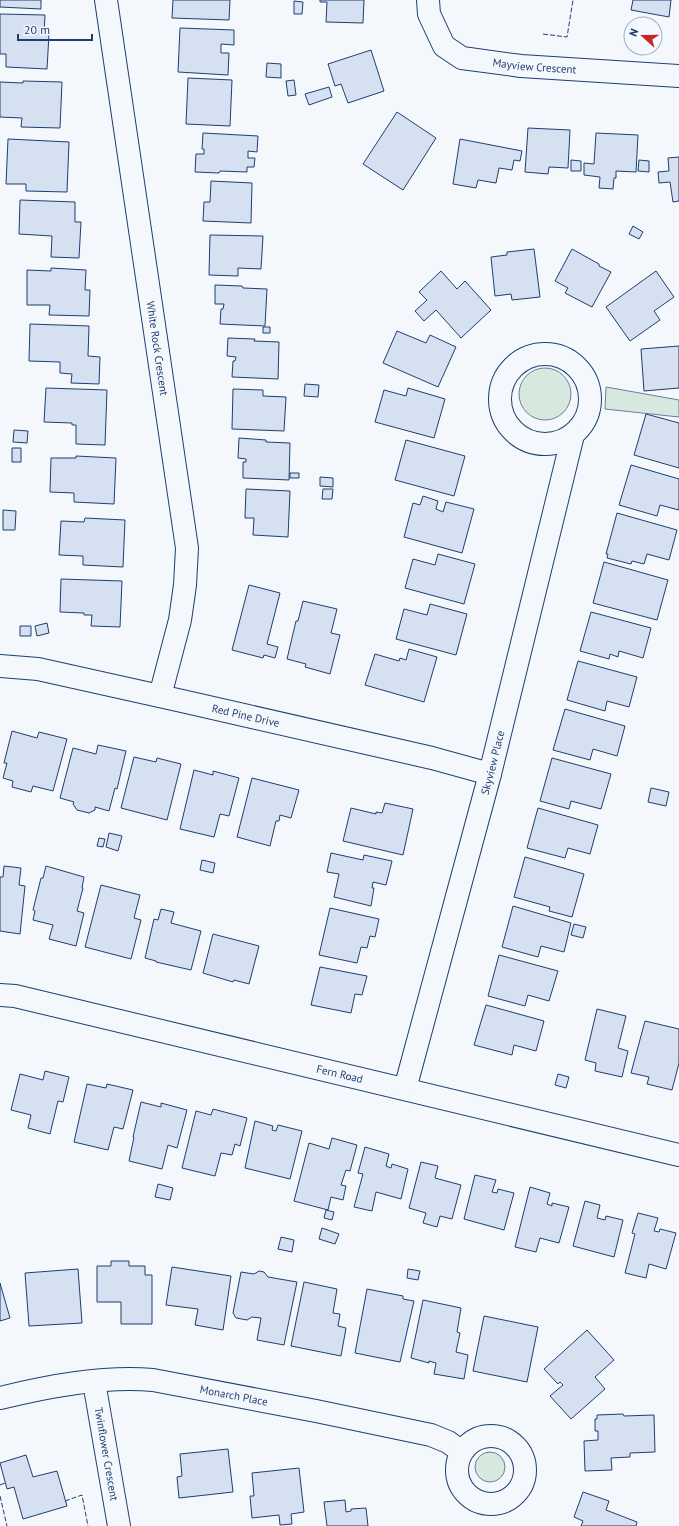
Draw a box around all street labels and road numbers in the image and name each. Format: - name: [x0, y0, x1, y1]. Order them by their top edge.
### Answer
- street label: Mayview Crescent: [492, 55, 577, 77]
- street label: White Rock Crescent: [144, 300, 171, 397]
- street label: Red Pine Drive: [211, 701, 281, 730]
- street label: Skyview Place: [478, 729, 508, 796]
- street label: Fern Road: [315, 1061, 365, 1086]
- street label: Monarch Place: [199, 1382, 269, 1409]
- street label: Twinflower Crescent: [92, 1406, 122, 1502]

